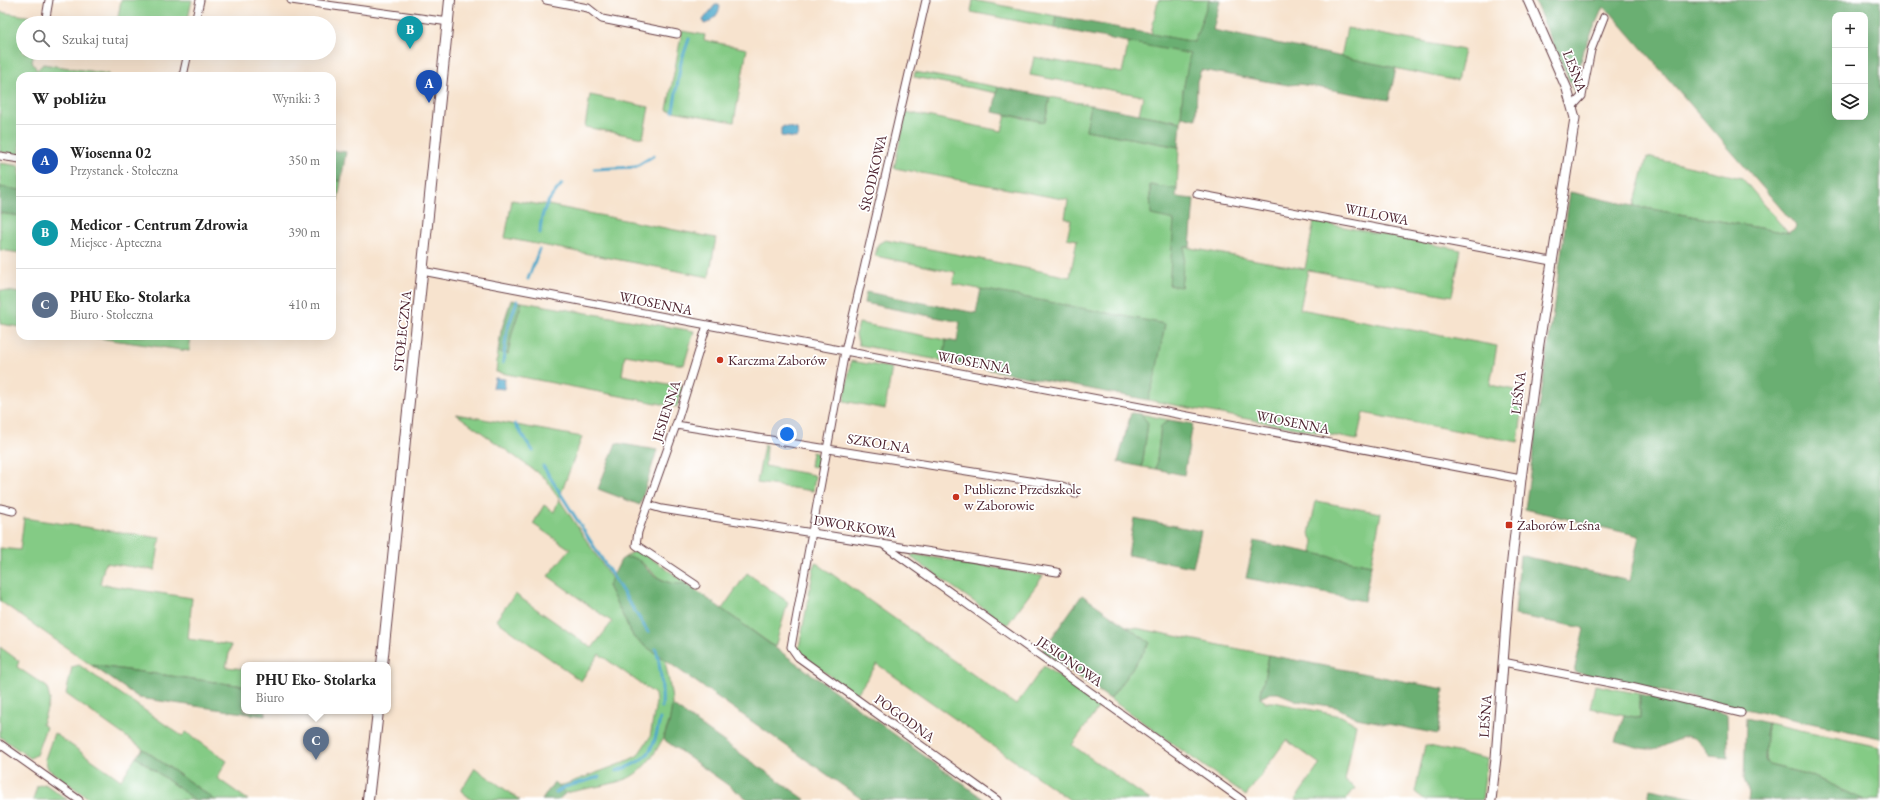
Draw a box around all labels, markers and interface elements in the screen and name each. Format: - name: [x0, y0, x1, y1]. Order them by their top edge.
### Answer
- map controls: [1832, 12, 1868, 120]
- button: +: [1832, 12, 1868, 48]
- search box: [16, 16, 336, 60]
- pin: B: [397, 16, 423, 49]
- icon: search: [30, 27, 52, 49]
- text: Szukaj tutaj: [62, 29, 128, 48]
- street label: LEŚNA: [1559, 48, 1591, 95]
- button: −: [1832, 48, 1868, 84]
- pin: A: [416, 70, 442, 103]
- button: layers: [1832, 84, 1868, 120]
- text: W pobliżu: [32, 87, 106, 109]
- text: Wyniki: 3: [272, 90, 320, 107]
- street label: ŚRODKOWA: [855, 133, 891, 213]
- text: Wiosenna 02: [70, 143, 151, 162]
- text: A: [40, 152, 50, 169]
- text: 350 m: [289, 152, 320, 169]
- text: Przystanek · Stołeczna: [70, 162, 178, 179]
- street label: WILLOWA: [1343, 199, 1411, 229]
- text: Medicor - Centrum Zdrowia: [70, 215, 248, 234]
- text: B: [41, 224, 49, 241]
- text: 390 m: [289, 224, 320, 241]
- text: Miejsce · Apteczna: [70, 234, 162, 251]
- text: PHU Eko- Stolarka: [70, 287, 190, 306]
- street label: WIOSENNA: [618, 287, 695, 319]
- street label: STOŁECZNA: [389, 289, 415, 372]
- text: C: [40, 296, 50, 313]
- text: 410 m: [289, 296, 320, 313]
- text: Biuro · Stołeczna: [70, 306, 153, 323]
- street label: WIOSENNA: [936, 347, 1013, 377]
- place label: Karczma Zaborów: [728, 351, 827, 369]
- marker: Karczma Zaborów: [715, 355, 725, 365]
- street label: LEŚNA: [1506, 370, 1530, 416]
- street label: JESIENNA: [647, 378, 684, 445]
- street label: WIOSENNA: [1255, 406, 1332, 438]
- your location: [777, 424, 797, 444]
- street label: SZKOLNA: [846, 429, 912, 457]
- place label: Publiczne Przedszkole w Zaborowie: [964, 480, 1082, 514]
- marker: Publiczne Przedszkole w Zaborowie: [951, 492, 961, 502]
- street label: DWORKOWA: [812, 511, 898, 541]
- place label: Zaborów Leśna: [1517, 516, 1601, 534]
- marker: Zaborów Leśna: [1504, 520, 1514, 530]
- street label: JESIONOWA: [1033, 631, 1107, 691]
- popup: [241, 662, 391, 714]
- text: PHU Eko- Stolarka: [256, 670, 376, 689]
- text: Biuro: [256, 689, 284, 706]
- street label: POGODNA: [871, 690, 939, 746]
- street label: LEŚNA: [1475, 693, 1496, 738]
- pin: C: [303, 727, 329, 760]

